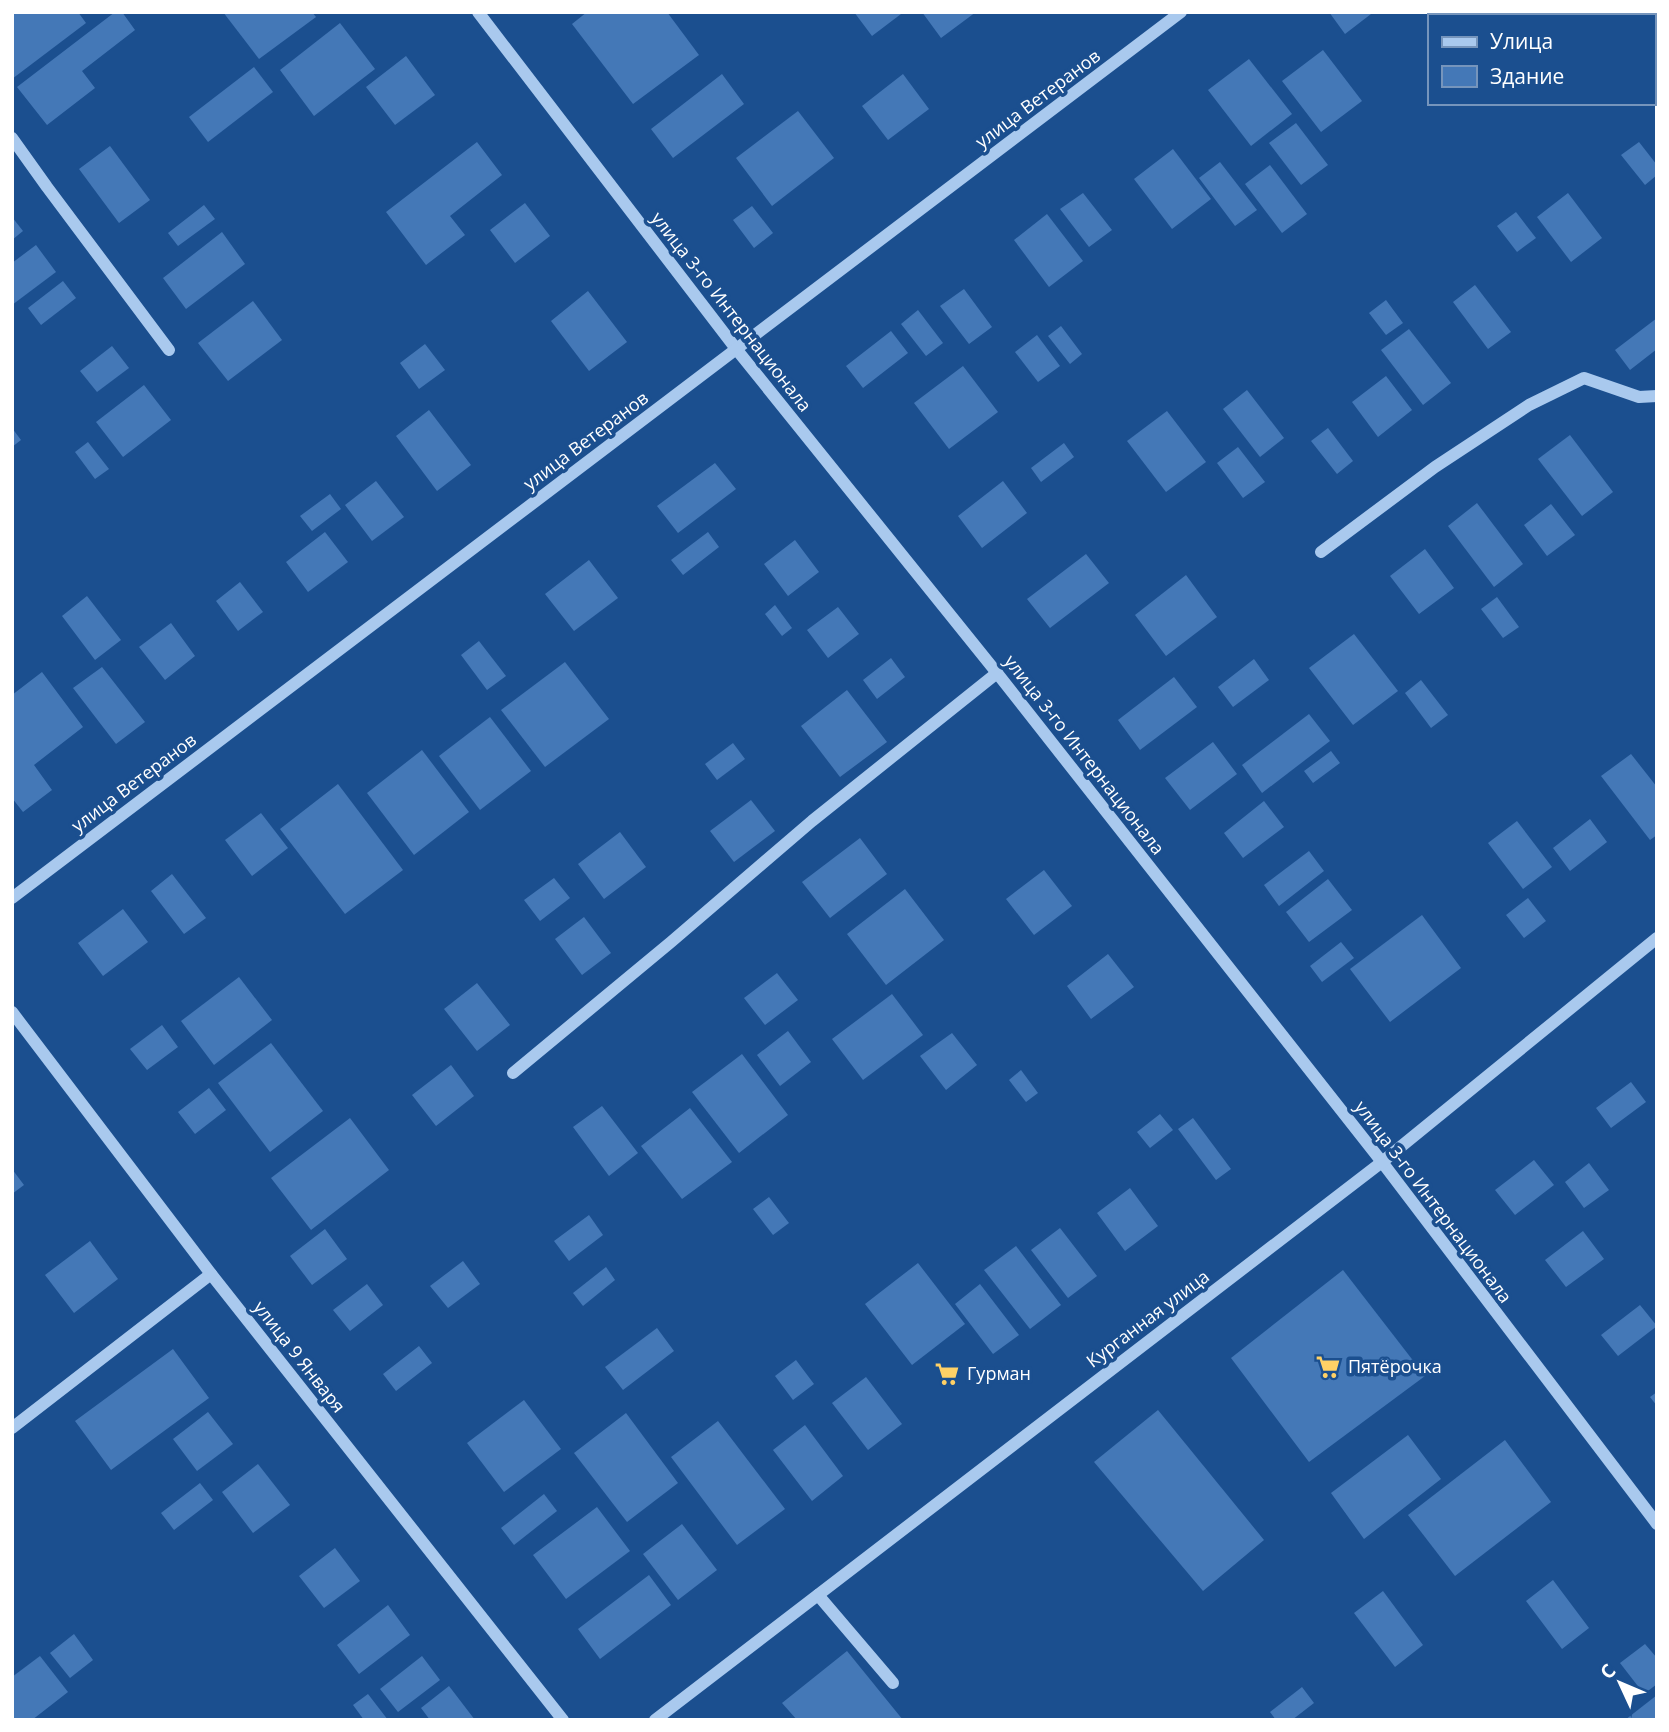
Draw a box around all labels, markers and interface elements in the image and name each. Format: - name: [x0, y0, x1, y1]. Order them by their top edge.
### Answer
- legend: [1428, 14, 1655, 105]
- text: Улица: [1490, 27, 1553, 55]
- street label: улица Ветеранов: [970, 43, 1105, 153]
- text: Здание: [1490, 62, 1564, 90]
- street label: улица 3-го Интернационала: [646, 207, 817, 416]
- street label: улица Ветеранов: [518, 385, 653, 495]
- street label: улица 3-го Интернационала: [999, 650, 1170, 859]
- street label: улица Ветеранов: [66, 727, 201, 837]
- street label: улица 3-го Интернационала: [1350, 1095, 1518, 1307]
- street label: Курганная улица: [1081, 1264, 1214, 1372]
- street label: улица 9 Января: [249, 1296, 351, 1417]
- supermarket icon: Пятёрочка: [1314, 1353, 1342, 1381]
- place label: Пятёрочка: [1348, 1354, 1442, 1378]
- supermarket icon: Гурман: [933, 1360, 961, 1388]
- place label: Гурман: [967, 1361, 1031, 1385]
- north arrow: [1585, 1648, 1655, 1718]
- text: С: [1594, 1658, 1621, 1685]

